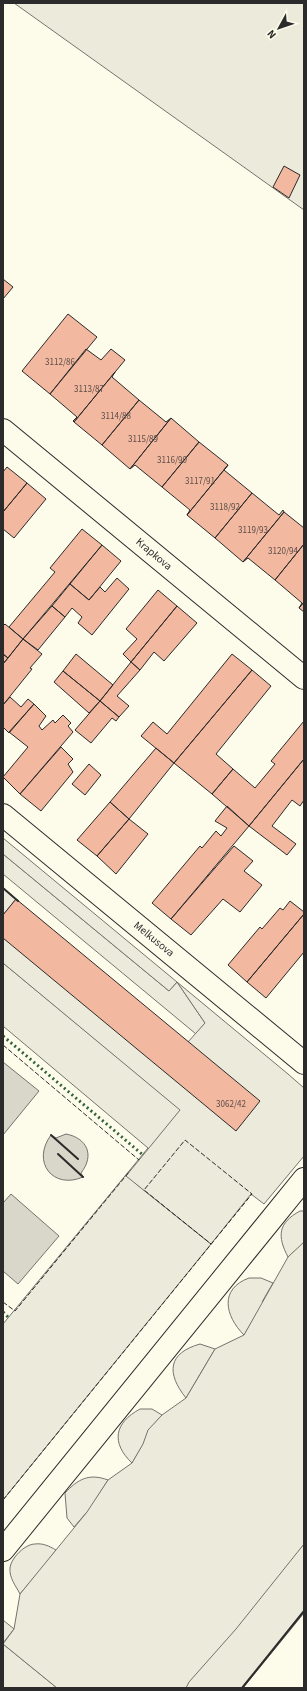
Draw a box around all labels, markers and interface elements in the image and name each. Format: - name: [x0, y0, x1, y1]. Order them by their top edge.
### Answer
- north arrow: [259, 8, 299, 48]
- text: N: [264, 26, 280, 42]
- house number: 3112/86: [45, 356, 76, 369]
- house number: 3113/87: [74, 383, 105, 396]
- house number: 3114/88: [101, 410, 132, 423]
- house number: 3115/89: [128, 433, 159, 446]
- house number: 3116/90: [157, 454, 188, 467]
- house number: 3117/91: [185, 475, 215, 488]
- house number: 3118/92: [210, 501, 241, 514]
- house number: 3119/93: [238, 524, 269, 537]
- street label: Krapkova: [133, 534, 175, 574]
- house number: 3120/94: [268, 545, 299, 558]
- street label: Melkusova: [130, 918, 178, 960]
- house number: 3062/42: [216, 1098, 247, 1111]

